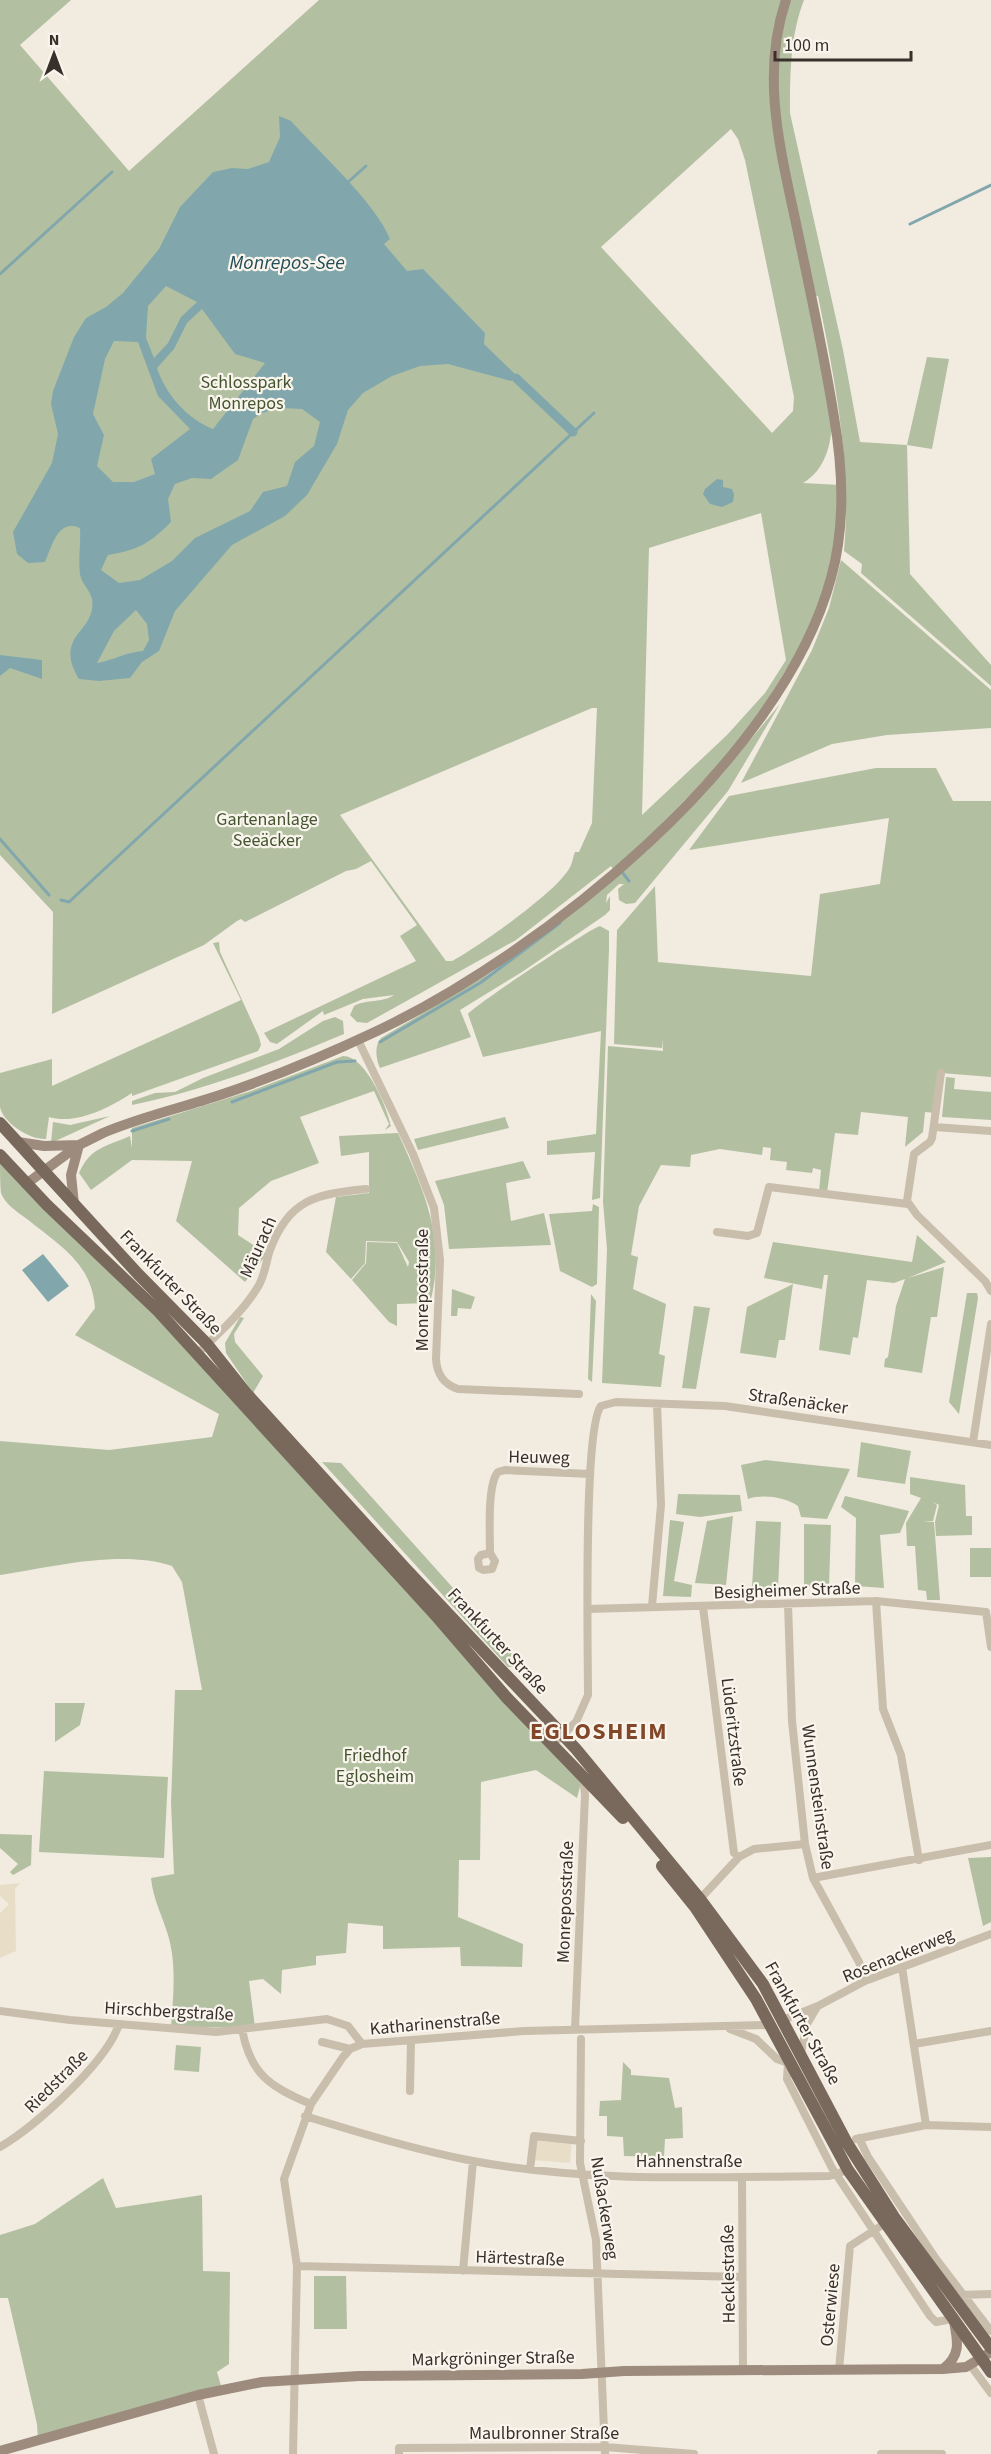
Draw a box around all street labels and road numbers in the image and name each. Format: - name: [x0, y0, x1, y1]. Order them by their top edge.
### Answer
- street label: Mäurach: [234, 1213, 283, 1282]
- street label: Frankfurter Straße: [114, 1224, 227, 1341]
- street label: Monreposstraße: [410, 1229, 435, 1351]
- street label: Straßenäcker: [747, 1382, 850, 1421]
- street label: Heuweg: [508, 1444, 570, 1471]
- street label: Besigheimer Straße: [713, 1575, 861, 1606]
- street label: Frankfurter Straße: [442, 1583, 554, 1700]
- street label: Lüderitzstraße: [714, 1676, 753, 1788]
- street label: Wunnensteinstraße: [795, 1723, 840, 1871]
- street label: Monreposstraße: [551, 1840, 580, 1964]
- street label: Rosenackerweg: [839, 1922, 958, 1989]
- street label: Frankfurter Straße: [758, 1957, 847, 2090]
- street label: Hirschbergstraße: [104, 1996, 234, 2027]
- street label: Katharinenstraße: [369, 2005, 501, 2042]
- street label: Riedstraße: [19, 2044, 94, 2119]
- street label: Hahnenstraße: [636, 2149, 742, 2174]
- street label: Nußackerweg: [584, 2155, 625, 2261]
- street label: Hecklestraße: [715, 2224, 742, 2324]
- street label: Härtestraße: [475, 2244, 565, 2273]
- street label: Osterwiese: [814, 2262, 847, 2348]
- street label: Markgröninger Straße: [411, 2345, 575, 2372]
- street label: Maulbronner Straße: [469, 2421, 619, 2446]

